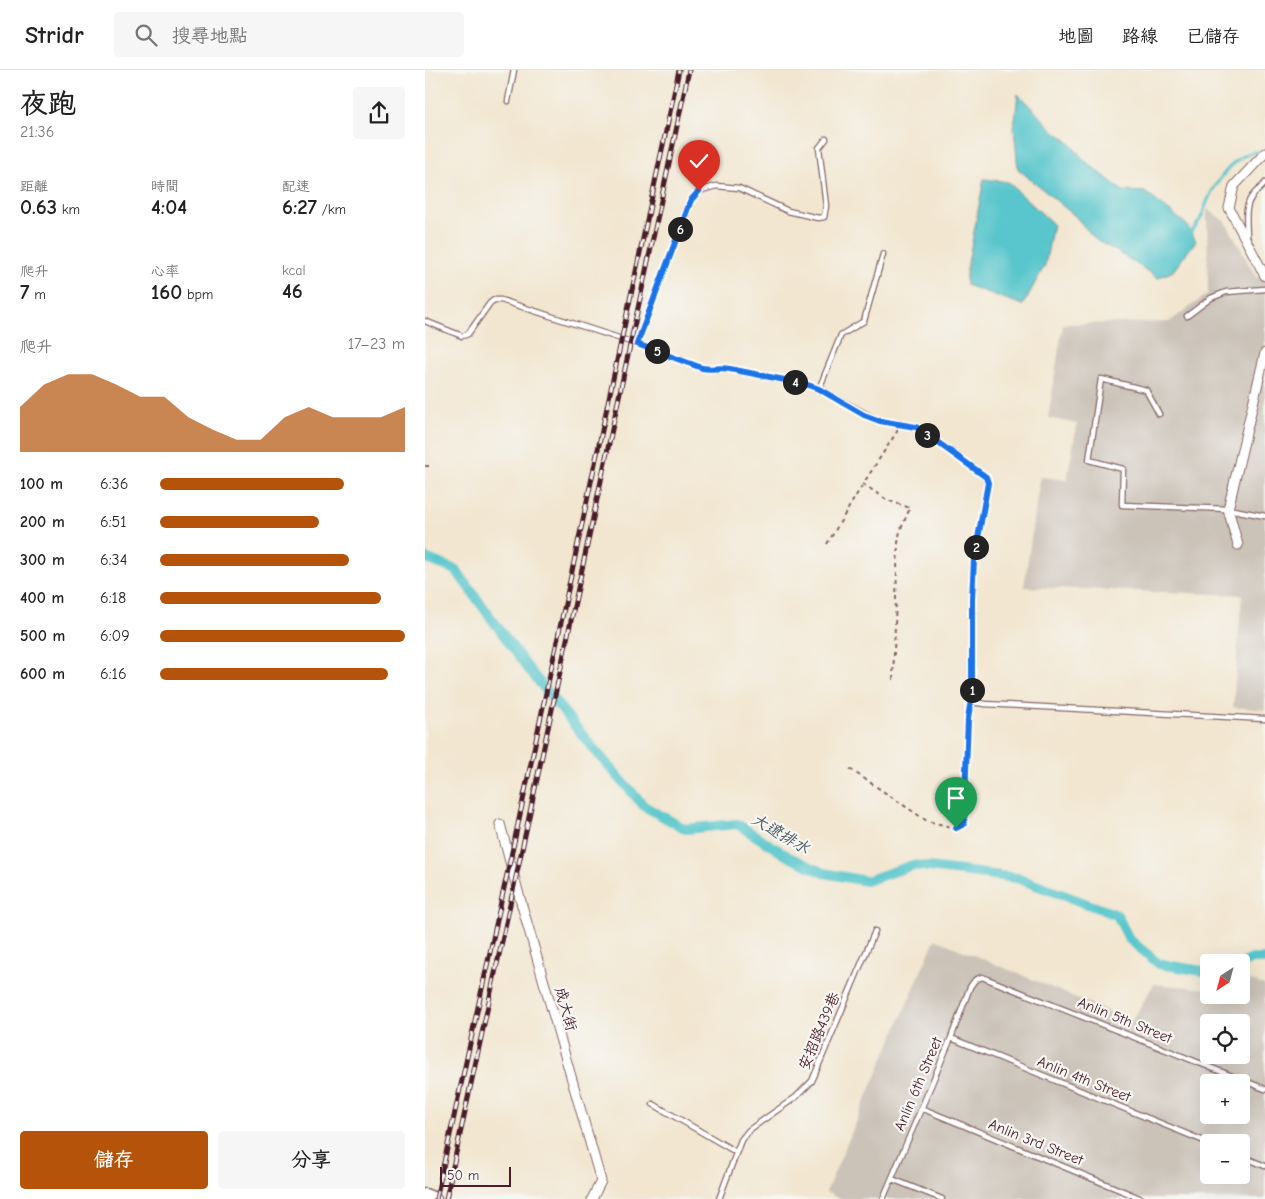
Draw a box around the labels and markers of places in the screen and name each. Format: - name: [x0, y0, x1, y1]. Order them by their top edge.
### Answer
- pin: [678, 140, 720, 191]
- pin: 6: [667, 216, 693, 242]
- pin: 5: [645, 338, 669, 364]
- pin: 4: [783, 370, 807, 394]
- pin: 3: [915, 422, 939, 448]
- pin: 2: [963, 534, 989, 560]
- pin: 1: [959, 678, 985, 702]
- pin: [935, 777, 977, 828]

